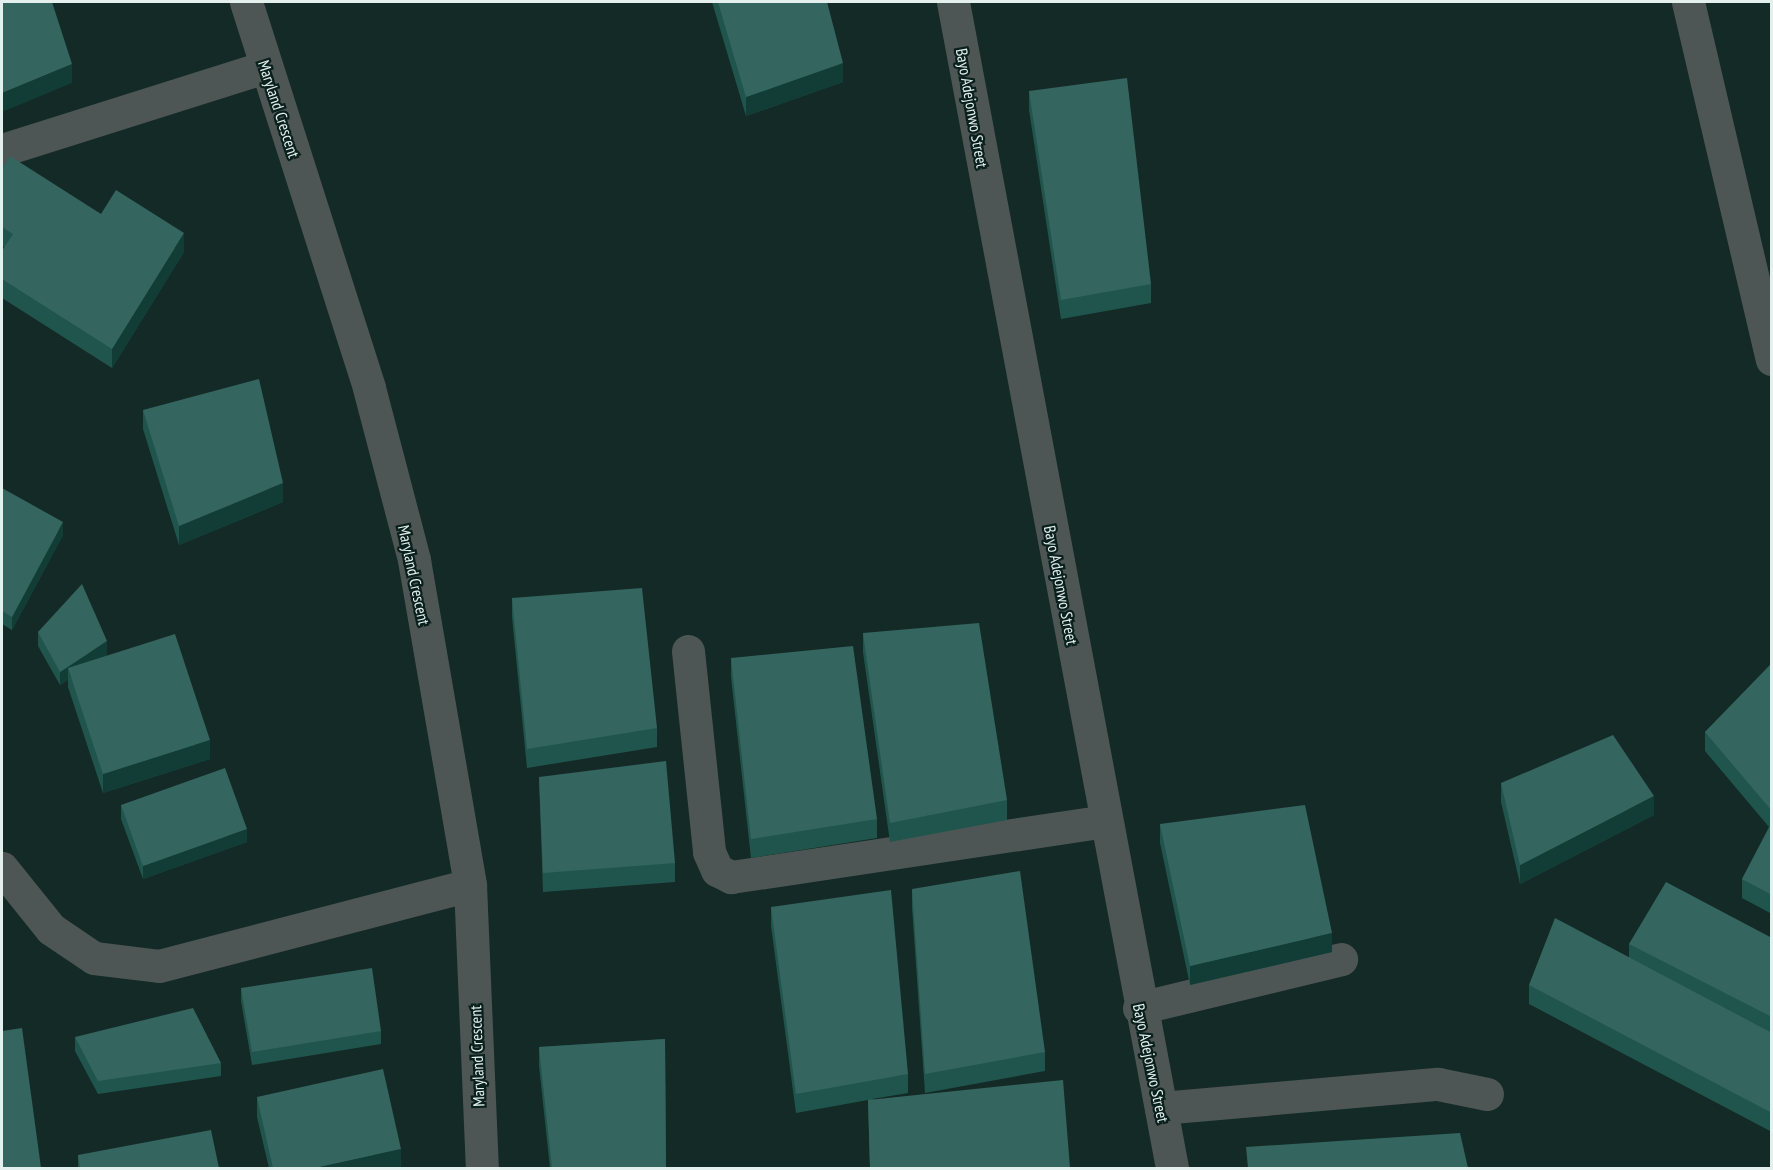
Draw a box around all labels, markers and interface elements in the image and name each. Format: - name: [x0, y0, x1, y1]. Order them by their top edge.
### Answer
- street label: Bayo Adejonwo Street: [952, 47, 992, 169]
- street label: Maryland Crescent: [254, 58, 304, 160]
- street label: Maryland Crescent: [394, 523, 434, 627]
- street label: Bayo Adejonwo Street: [1040, 524, 1082, 646]
- street label: Bayo Adejonwo Street: [1129, 1002, 1173, 1124]
- street label: Maryland Crescent: [466, 1005, 488, 1107]

